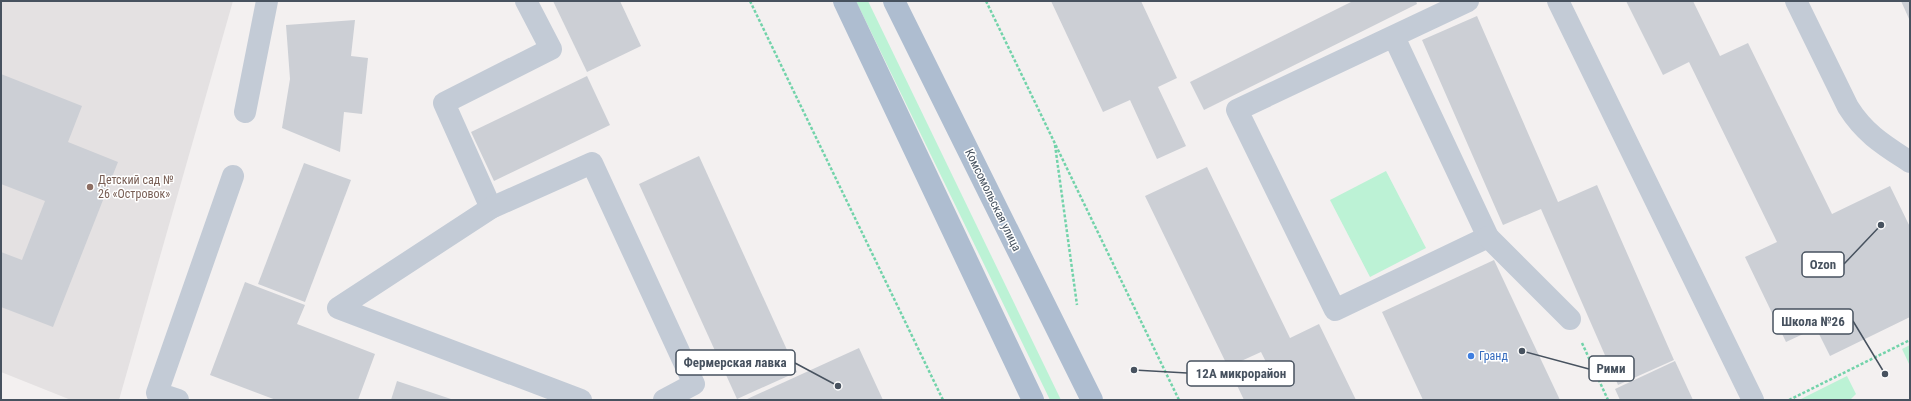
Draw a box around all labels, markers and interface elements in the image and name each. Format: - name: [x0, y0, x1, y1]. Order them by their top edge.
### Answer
- street label: Комсомольская улица: [962, 147, 1024, 254]
- place label: Детский сад № 26 «Островок»: [98, 173, 174, 201]
- marker: Детский сад № 26 «Островок»: [85, 182, 95, 192]
- callout: Ozon: [1802, 252, 1844, 277]
- text: Ozon: [1810, 257, 1836, 272]
- callout: Школа №26: [1773, 309, 1853, 334]
- text: Школа №26: [1781, 314, 1845, 329]
- place label: Гранд: [1479, 349, 1508, 363]
- callout: Фермерская лавка: [676, 350, 795, 375]
- marker: Гранд: [1466, 351, 1476, 361]
- text: Фермерская лавка: [683, 355, 787, 370]
- callout: Рими: [1589, 356, 1634, 381]
- callout: 12А микрорайон: [1187, 361, 1294, 386]
- text: Рими: [1596, 361, 1626, 376]
- text: 12А микрорайон: [1196, 366, 1286, 381]

